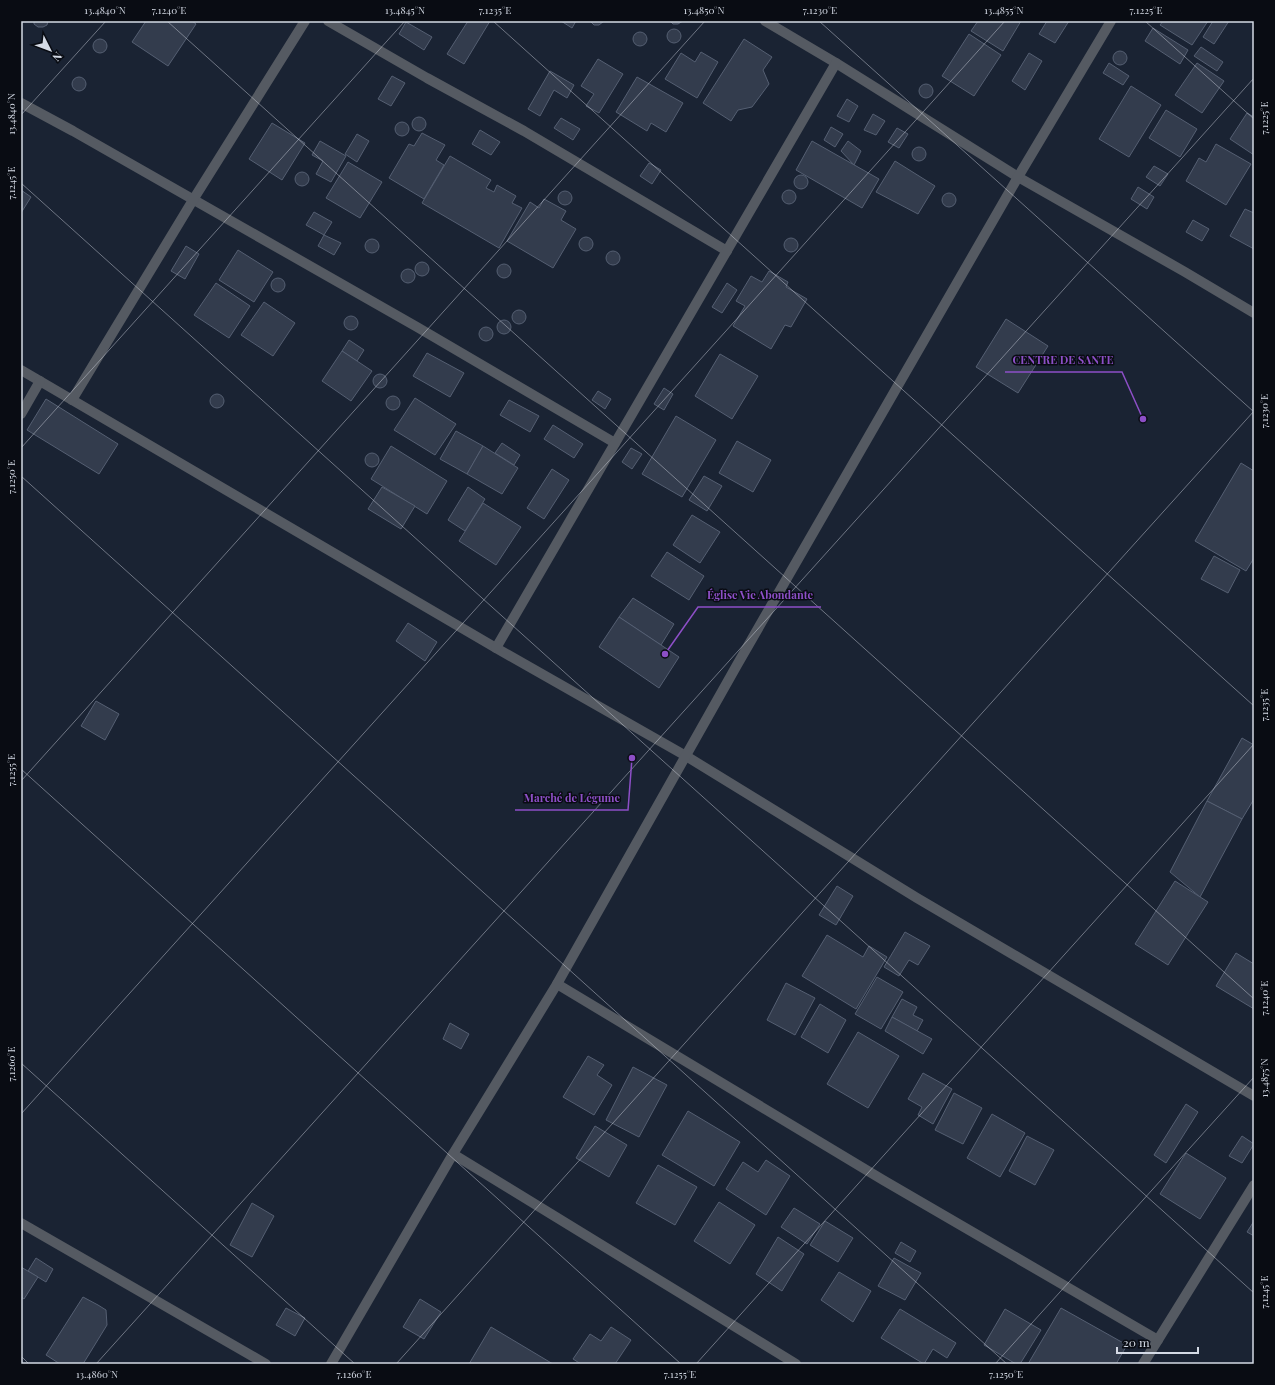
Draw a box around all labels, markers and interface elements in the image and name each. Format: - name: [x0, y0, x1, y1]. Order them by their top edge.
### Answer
- text: 13.4840°N: [84, 3, 126, 17]
- text: 7.1240°E: [152, 3, 186, 17]
- text: 13.4845°N: [385, 3, 425, 17]
- text: 7.1235°E: [479, 3, 511, 17]
- text: 13.4850°N: [684, 3, 724, 17]
- text: 7.1230°E: [803, 3, 837, 17]
- text: 13.4855°N: [984, 3, 1024, 17]
- text: 7.1225°E: [1130, 3, 1162, 17]
- north arrow: [30, 30, 70, 70]
- text: N: [50, 49, 66, 65]
- text: 13.4840°N: [4, 93, 18, 135]
- text: 7.1225°E: [1257, 102, 1271, 134]
- text: 7.1245°E: [4, 166, 18, 200]
- callout: CENTRE DE SANTE: [1005, 349, 1122, 372]
- text: CENTRE DE SANTE: [1013, 352, 1113, 367]
- text: 7.1230°E: [1257, 394, 1271, 428]
- text: 7.1250°E: [4, 460, 18, 494]
- callout: Église Vie Abondante: [698, 584, 821, 607]
- text: Église Vie Abondante: [707, 587, 813, 602]
- text: 7.1235°E: [1257, 689, 1271, 721]
- text: 7.1255°E: [4, 754, 18, 786]
- callout: Marché de Légume: [515, 787, 628, 810]
- text: Marché de Légume: [524, 790, 621, 805]
- text: 7.1240°E: [1257, 981, 1271, 1015]
- text: 7.1260°E: [4, 1047, 18, 1081]
- text: 13.4875°N: [1257, 1058, 1271, 1098]
- text: 7.1245°E: [1257, 1275, 1271, 1309]
- scale bar: [1117, 1329, 1198, 1355]
- text: 20 m: [1123, 1334, 1150, 1350]
- text: 13.4860°N: [76, 1367, 118, 1381]
- text: 7.1260°E: [337, 1367, 371, 1381]
- text: 7.1255°E: [664, 1367, 696, 1381]
- text: 7.1250°E: [989, 1367, 1023, 1381]

